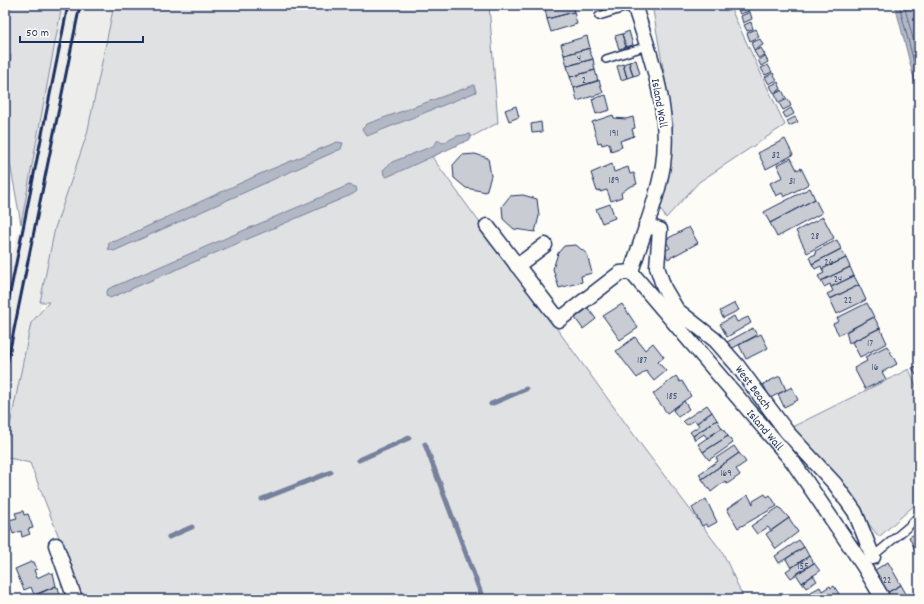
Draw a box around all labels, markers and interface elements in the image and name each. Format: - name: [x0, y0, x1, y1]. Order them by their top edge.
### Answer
- scale bar: [20, 18, 143, 44]
- text: 50 m: [26, 25, 49, 42]
- house number: 4: [577, 52, 581, 66]
- house number: 2: [582, 74, 586, 88]
- street label: Island Wall: [646, 77, 671, 129]
- house number: 191: [610, 127, 618, 141]
- house number: 32: [772, 149, 780, 163]
- house number: 189: [609, 174, 619, 188]
- house number: 31: [789, 175, 795, 189]
- house number: 28: [811, 230, 819, 244]
- house number: 26: [824, 256, 834, 270]
- house number: 24: [834, 273, 842, 287]
- house number: 22: [844, 294, 852, 308]
- house number: 17: [867, 337, 873, 351]
- house number: 187: [637, 354, 647, 368]
- house number: 16: [871, 361, 879, 375]
- street label: West Beach: [730, 362, 774, 414]
- house number: 185: [667, 390, 678, 404]
- street label: Island Wall: [742, 406, 787, 455]
- house number: 169: [720, 467, 732, 481]
- house number: 155: [797, 560, 809, 574]
- house number: 122: [881, 574, 891, 588]

